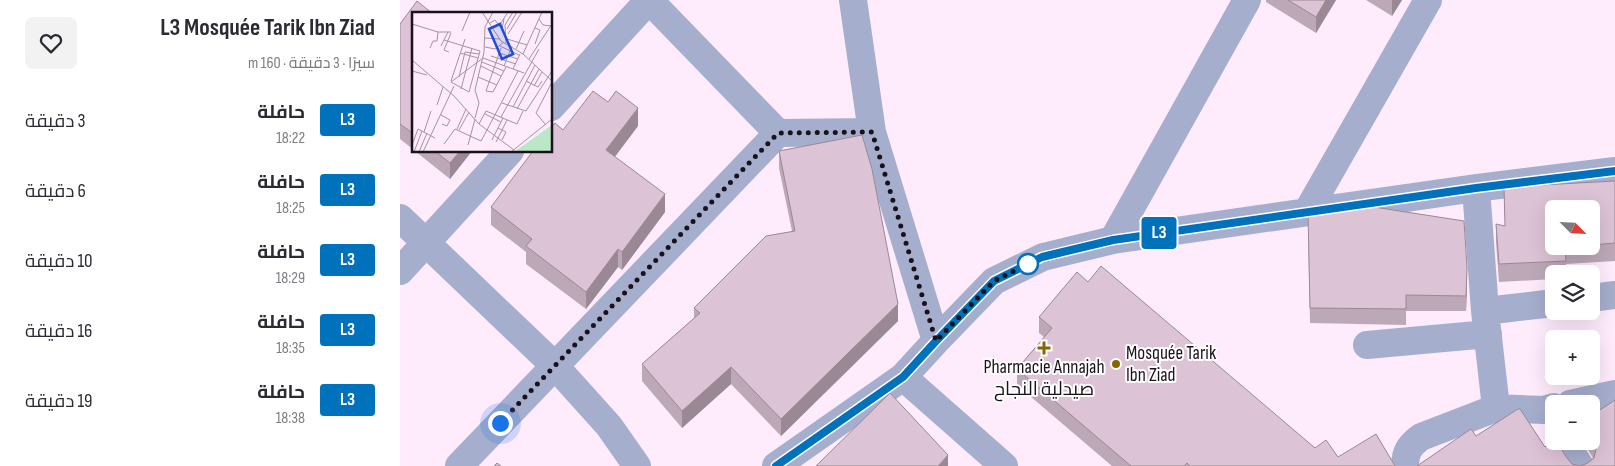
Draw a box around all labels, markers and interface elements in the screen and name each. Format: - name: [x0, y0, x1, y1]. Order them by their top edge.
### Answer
- inset map: [412, 12, 552, 152]
- text: L3 Mosquée Tarik Ibn Ziad: [160, 13, 375, 42]
- button: heart: [25, 17, 77, 69]
- text: سيرًا · 3 دقيقة · 160 m: [248, 54, 375, 73]
- text: حافلة: [257, 101, 305, 124]
- text: L3: [340, 109, 355, 130]
- text: 3 دقيقة: [25, 110, 85, 133]
- text: 18:22: [276, 129, 305, 148]
- text: حافلة: [257, 171, 305, 194]
- text: L3: [340, 179, 355, 200]
- text: 6 دقيقة: [25, 180, 86, 203]
- text: 18:25: [276, 199, 305, 218]
- north arrow: [1545, 200, 1600, 255]
- map controls: [1545, 200, 1600, 450]
- line badge: L3: [1136, 217, 1182, 249]
- text: L3: [1151, 222, 1167, 243]
- text: حافلة: [257, 241, 305, 264]
- text: L3: [340, 249, 355, 270]
- text: 10 دقيقة: [25, 250, 93, 273]
- unlabelled marker: [1017, 253, 1039, 275]
- button: layers: [1545, 265, 1600, 320]
- text: 18:29: [276, 269, 305, 288]
- text: حافلة: [257, 311, 305, 334]
- text: L3: [340, 319, 355, 340]
- text: 16 دقيقة: [25, 320, 92, 343]
- button: +: [1545, 330, 1600, 385]
- text: 18:35: [276, 339, 305, 358]
- marker: Pharmacie Annajah صيدلية النجاح: [1038, 342, 1050, 354]
- place label: Mosquée Tarik Ibn Ziad: [1126, 342, 1217, 387]
- place label: Pharmacie Annajah صيدلية النجاح: [983, 356, 1105, 402]
- marker: Mosquée Tarik Ibn Ziad: [1110, 358, 1122, 370]
- text: حافلة: [257, 381, 305, 404]
- text: L3: [340, 389, 355, 410]
- text: 19 دقيقة: [25, 390, 93, 413]
- button: −: [1545, 395, 1600, 450]
- text: 18:38: [276, 409, 305, 428]
- your location: [488, 411, 513, 436]

